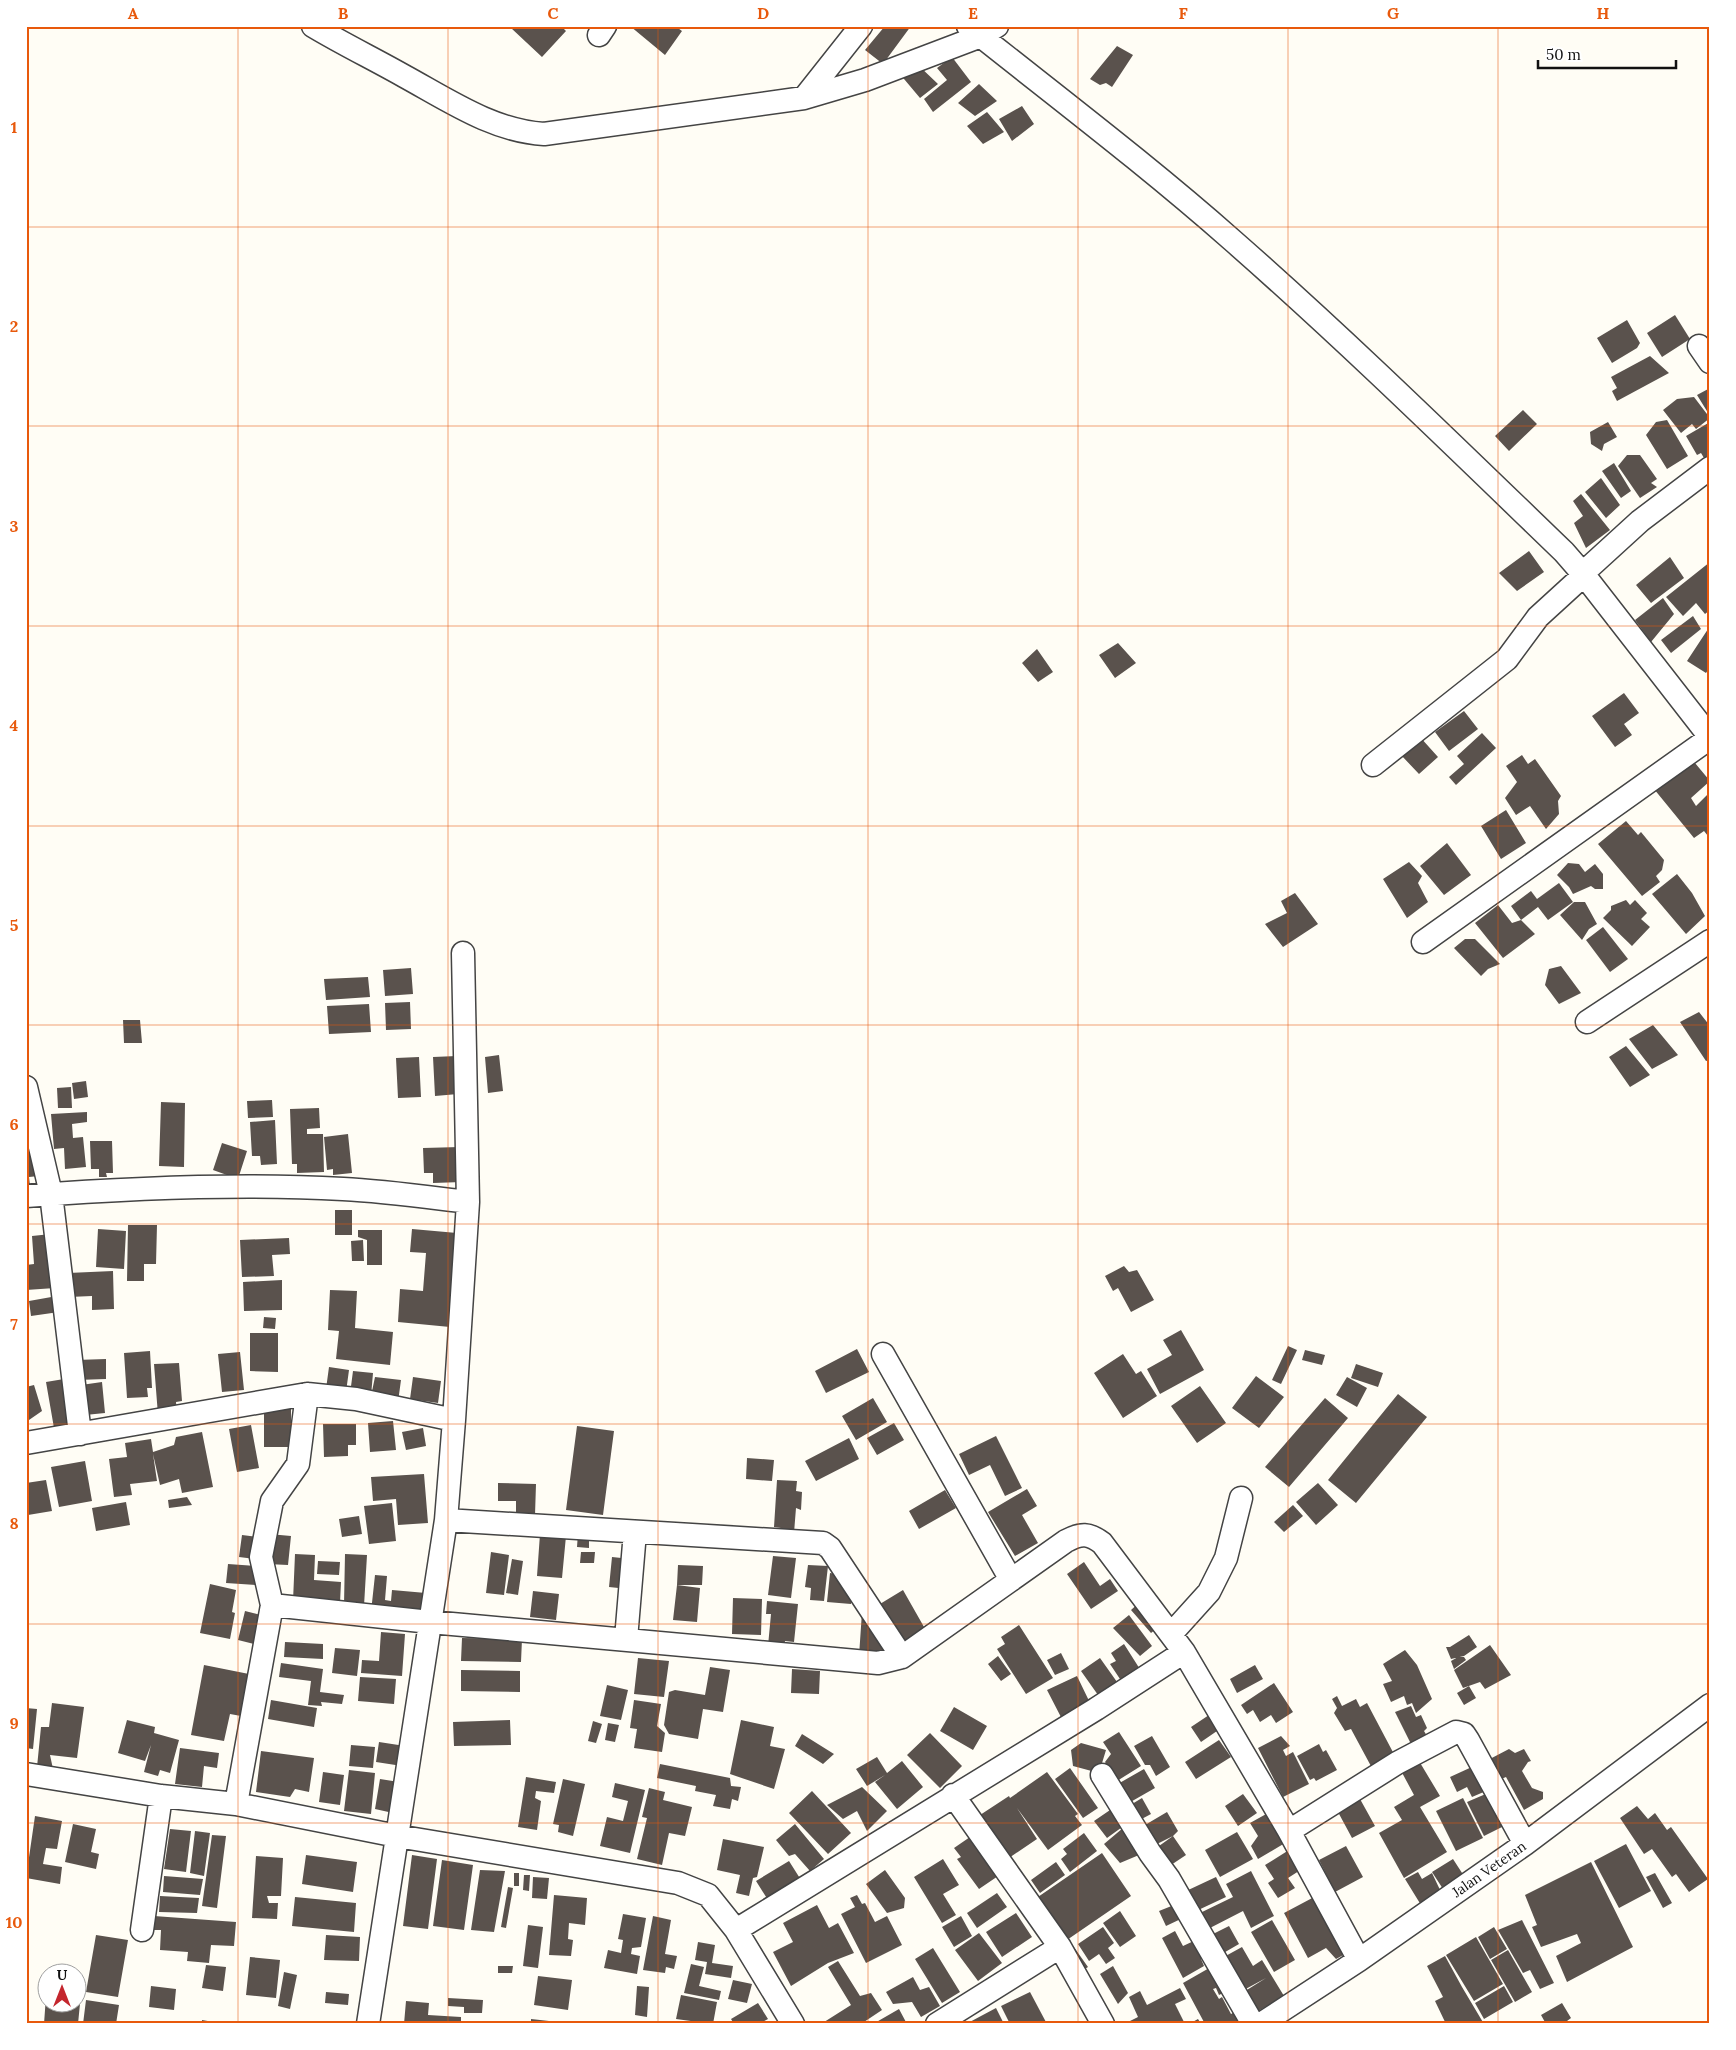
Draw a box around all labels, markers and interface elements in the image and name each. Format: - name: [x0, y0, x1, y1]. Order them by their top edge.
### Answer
- text: A: [128, 3, 139, 23]
- text: B: [338, 3, 349, 23]
- text: C: [547, 3, 559, 23]
- text: D: [757, 3, 769, 23]
- text: E: [968, 3, 978, 23]
- text: F: [1178, 3, 1188, 23]
- text: G: [1387, 3, 1399, 23]
- text: H: [1597, 3, 1610, 23]
- scale bar: [1538, 38, 1676, 70]
- text: 50 m: [1546, 45, 1581, 64]
- text: 1: [11, 117, 17, 137]
- text: 2: [10, 316, 18, 336]
- text: 3: [10, 516, 19, 536]
- text: 4: [10, 715, 19, 735]
- text: 5: [10, 915, 19, 935]
- text: 6: [9, 1114, 19, 1134]
- text: 7: [10, 1314, 18, 1334]
- text: 8: [9, 1513, 19, 1533]
- text: 9: [9, 1713, 19, 1733]
- street label: Jalan Veteran: [1448, 1837, 1530, 1902]
- text: 10: [6, 1912, 22, 1932]
- north arrow: [38, 1962, 88, 2012]
- text: U: [57, 1966, 68, 1984]

